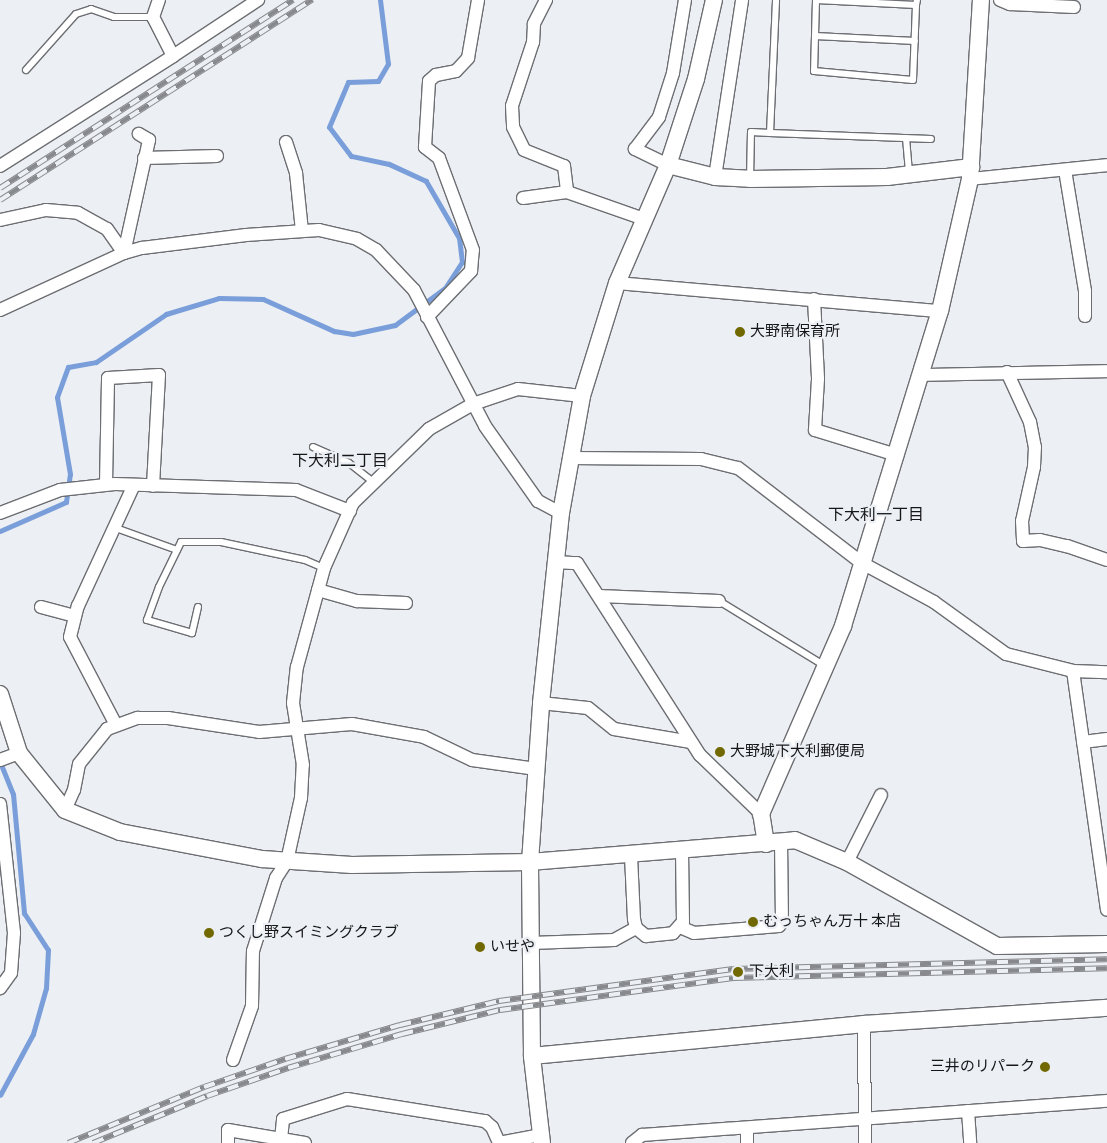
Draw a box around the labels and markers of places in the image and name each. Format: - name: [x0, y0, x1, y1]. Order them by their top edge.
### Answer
- place label: 大野南保育所: [750, 323, 840, 341]
- marker: 大野南保育所: [734, 326, 746, 338]
- place label: 大野城下大利郵便局: [730, 743, 865, 761]
- marker: 大野城下大利郵便局: [714, 746, 726, 758]
- place label: むっちゃん万十 本店: [763, 913, 901, 931]
- marker: むっちゃん万十 本店: [747, 916, 759, 928]
- place label: つくし野スイミングクラブ: [219, 924, 399, 942]
- marker: つくし野スイミングクラブ: [203, 927, 215, 939]
- place label: いせや: [490, 938, 535, 956]
- marker: いせや: [474, 941, 486, 953]
- place label: 下大利: [749, 963, 794, 981]
- marker: 下大利: [731, 965, 745, 979]
- place label: 三井のリパーク: [930, 1058, 1035, 1076]
- marker: 三井のリパーク: [1039, 1061, 1051, 1073]

